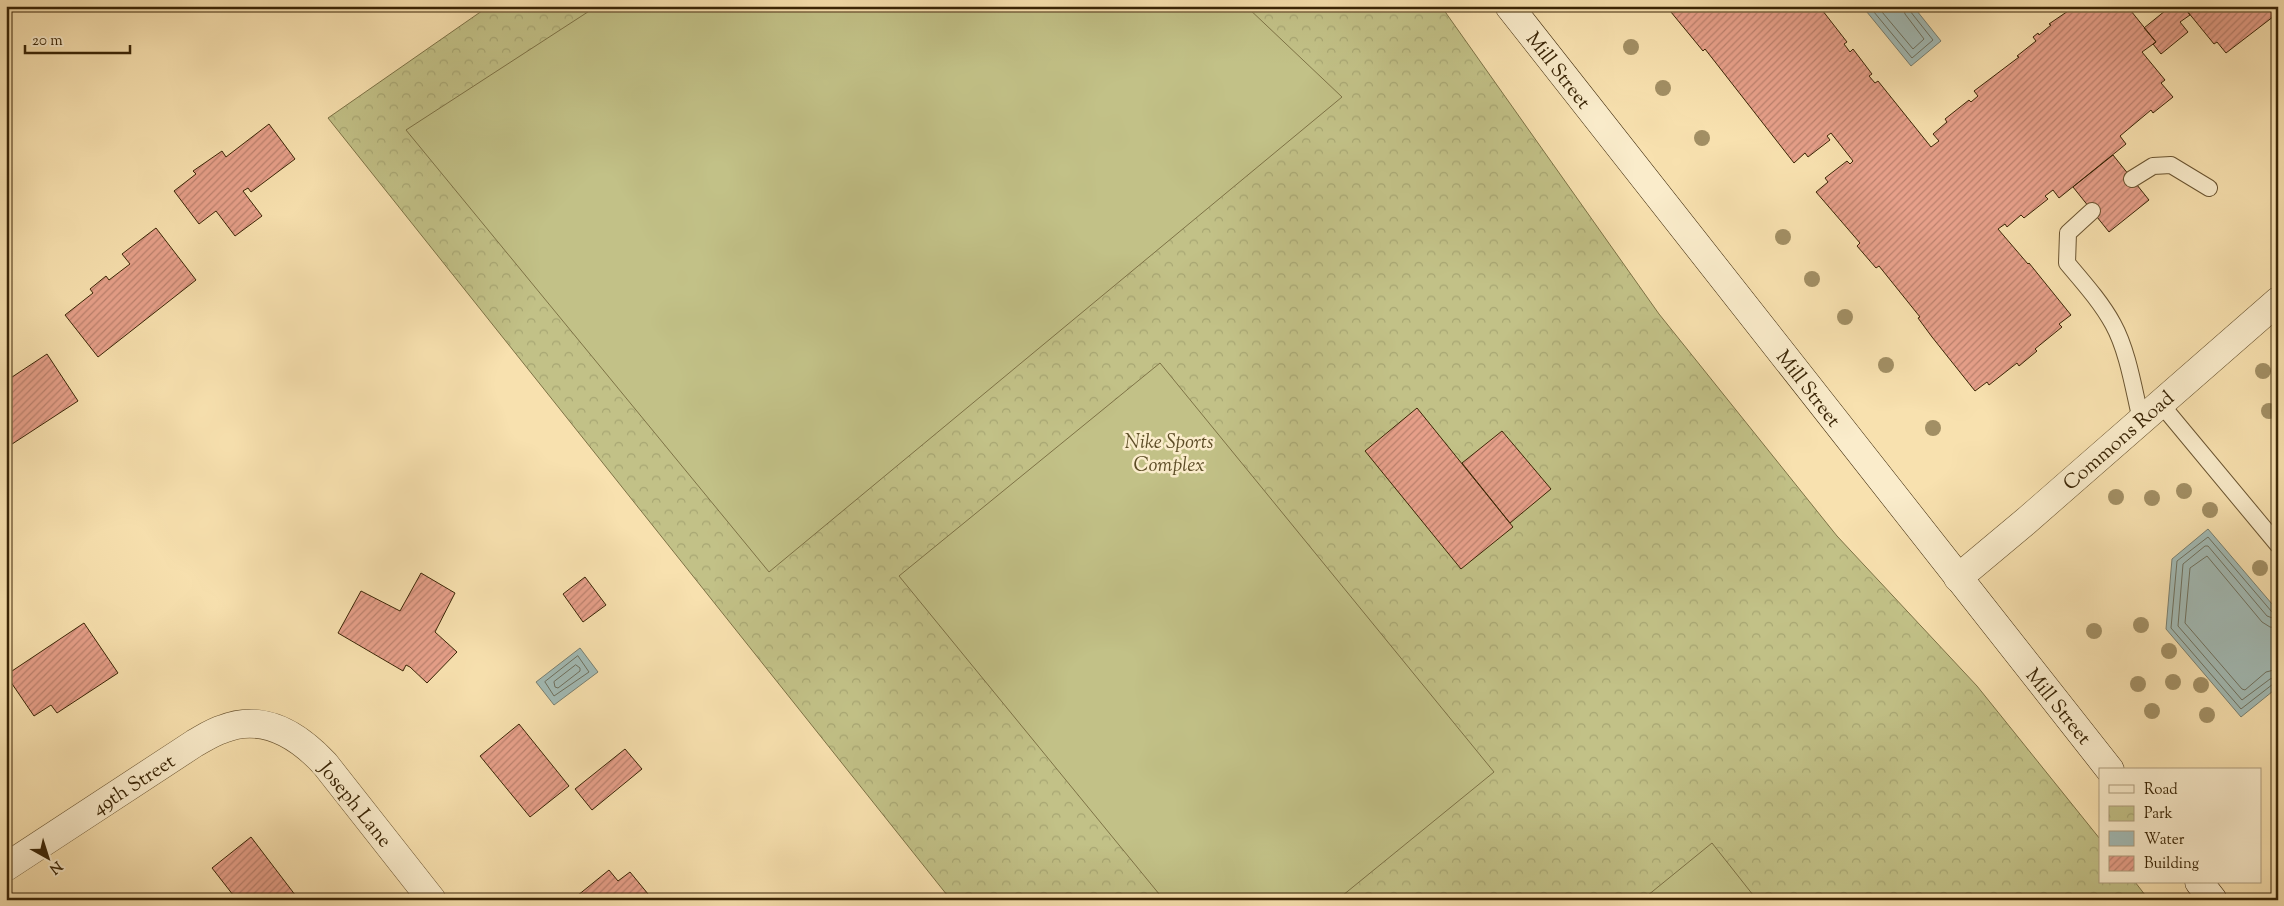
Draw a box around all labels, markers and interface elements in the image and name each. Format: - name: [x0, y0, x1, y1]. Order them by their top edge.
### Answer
- scale bar: [25, 22, 130, 54]
- street label: Mill Street: [1518, 27, 1597, 116]
- text: 20 m: [32, 31, 63, 52]
- street label: Mill Street: [1768, 345, 1847, 434]
- street label: Commons Road: [2058, 385, 2182, 499]
- park label: Nike Sports Complex: [1124, 429, 1214, 481]
- street label: Mill Street: [2017, 663, 2097, 752]
- street label: 49th Street: [87, 748, 182, 824]
- street label: Joseph Lane: [310, 756, 398, 855]
- legend: [2099, 768, 2262, 884]
- text: Road: [2144, 780, 2178, 801]
- text: Park: [2144, 804, 2173, 825]
- text: Water: [2144, 830, 2185, 851]
- north arrow: [22, 834, 72, 884]
- text: Building: [2144, 854, 2199, 875]
- text: N: [44, 855, 66, 878]

